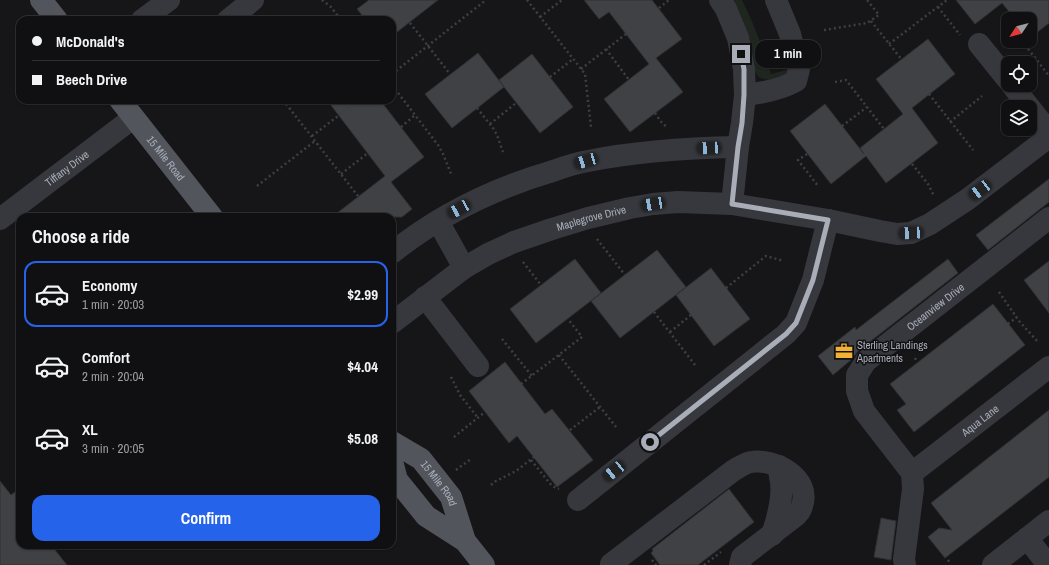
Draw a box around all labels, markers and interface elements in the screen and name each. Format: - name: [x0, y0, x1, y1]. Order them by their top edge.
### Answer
- north arrow: [1001, 12, 1037, 48]
- map controls: [1001, 12, 1037, 136]
- text: McDonald's: [56, 31, 125, 52]
- callout: 1 min: [755, 40, 821, 68]
- route end: [732, 45, 750, 63]
- text: 1 min: [774, 45, 802, 62]
- button: locate: [1001, 56, 1037, 92]
- text: Beech Drive: [56, 69, 127, 90]
- button: layers: [1001, 100, 1037, 136]
- street label: 15 Mile Road: [144, 133, 188, 184]
- car: [697, 141, 721, 155]
- street label: Tiffany Drive: [42, 147, 92, 189]
- car: [573, 152, 599, 170]
- car: [967, 178, 993, 202]
- car: [640, 196, 666, 212]
- car: [446, 198, 472, 220]
- street label: Maplegrove Drive: [555, 202, 627, 234]
- text: Choose a ride: [32, 224, 130, 249]
- car: [899, 226, 923, 240]
- text: Economy: [82, 275, 137, 296]
- icon: car: [34, 276, 70, 312]
- street label: Oceanview Drive: [904, 280, 967, 334]
- text: $2.99: [347, 284, 378, 305]
- text: 1 min · 20:03: [82, 296, 144, 313]
- place label: Sterling Landings Apartments: [856, 338, 928, 365]
- office icon: Sterling Landings Apartments: [834, 341, 854, 361]
- text: Comfort: [82, 347, 130, 368]
- icon: car: [34, 348, 70, 384]
- text: $4.04: [347, 356, 378, 377]
- text: 2 min · 20:04: [82, 368, 144, 385]
- street label: Aqua Lane: [958, 401, 1002, 440]
- text: XL: [82, 419, 98, 440]
- icon: car: [34, 420, 70, 456]
- text: $5.08: [347, 428, 378, 449]
- route start: [641, 433, 659, 451]
- text: 3 min · 20:05: [82, 440, 144, 457]
- street label: 15 Mile Road: [418, 457, 460, 508]
- car: [601, 459, 627, 483]
- button: Confirm: [32, 495, 380, 541]

